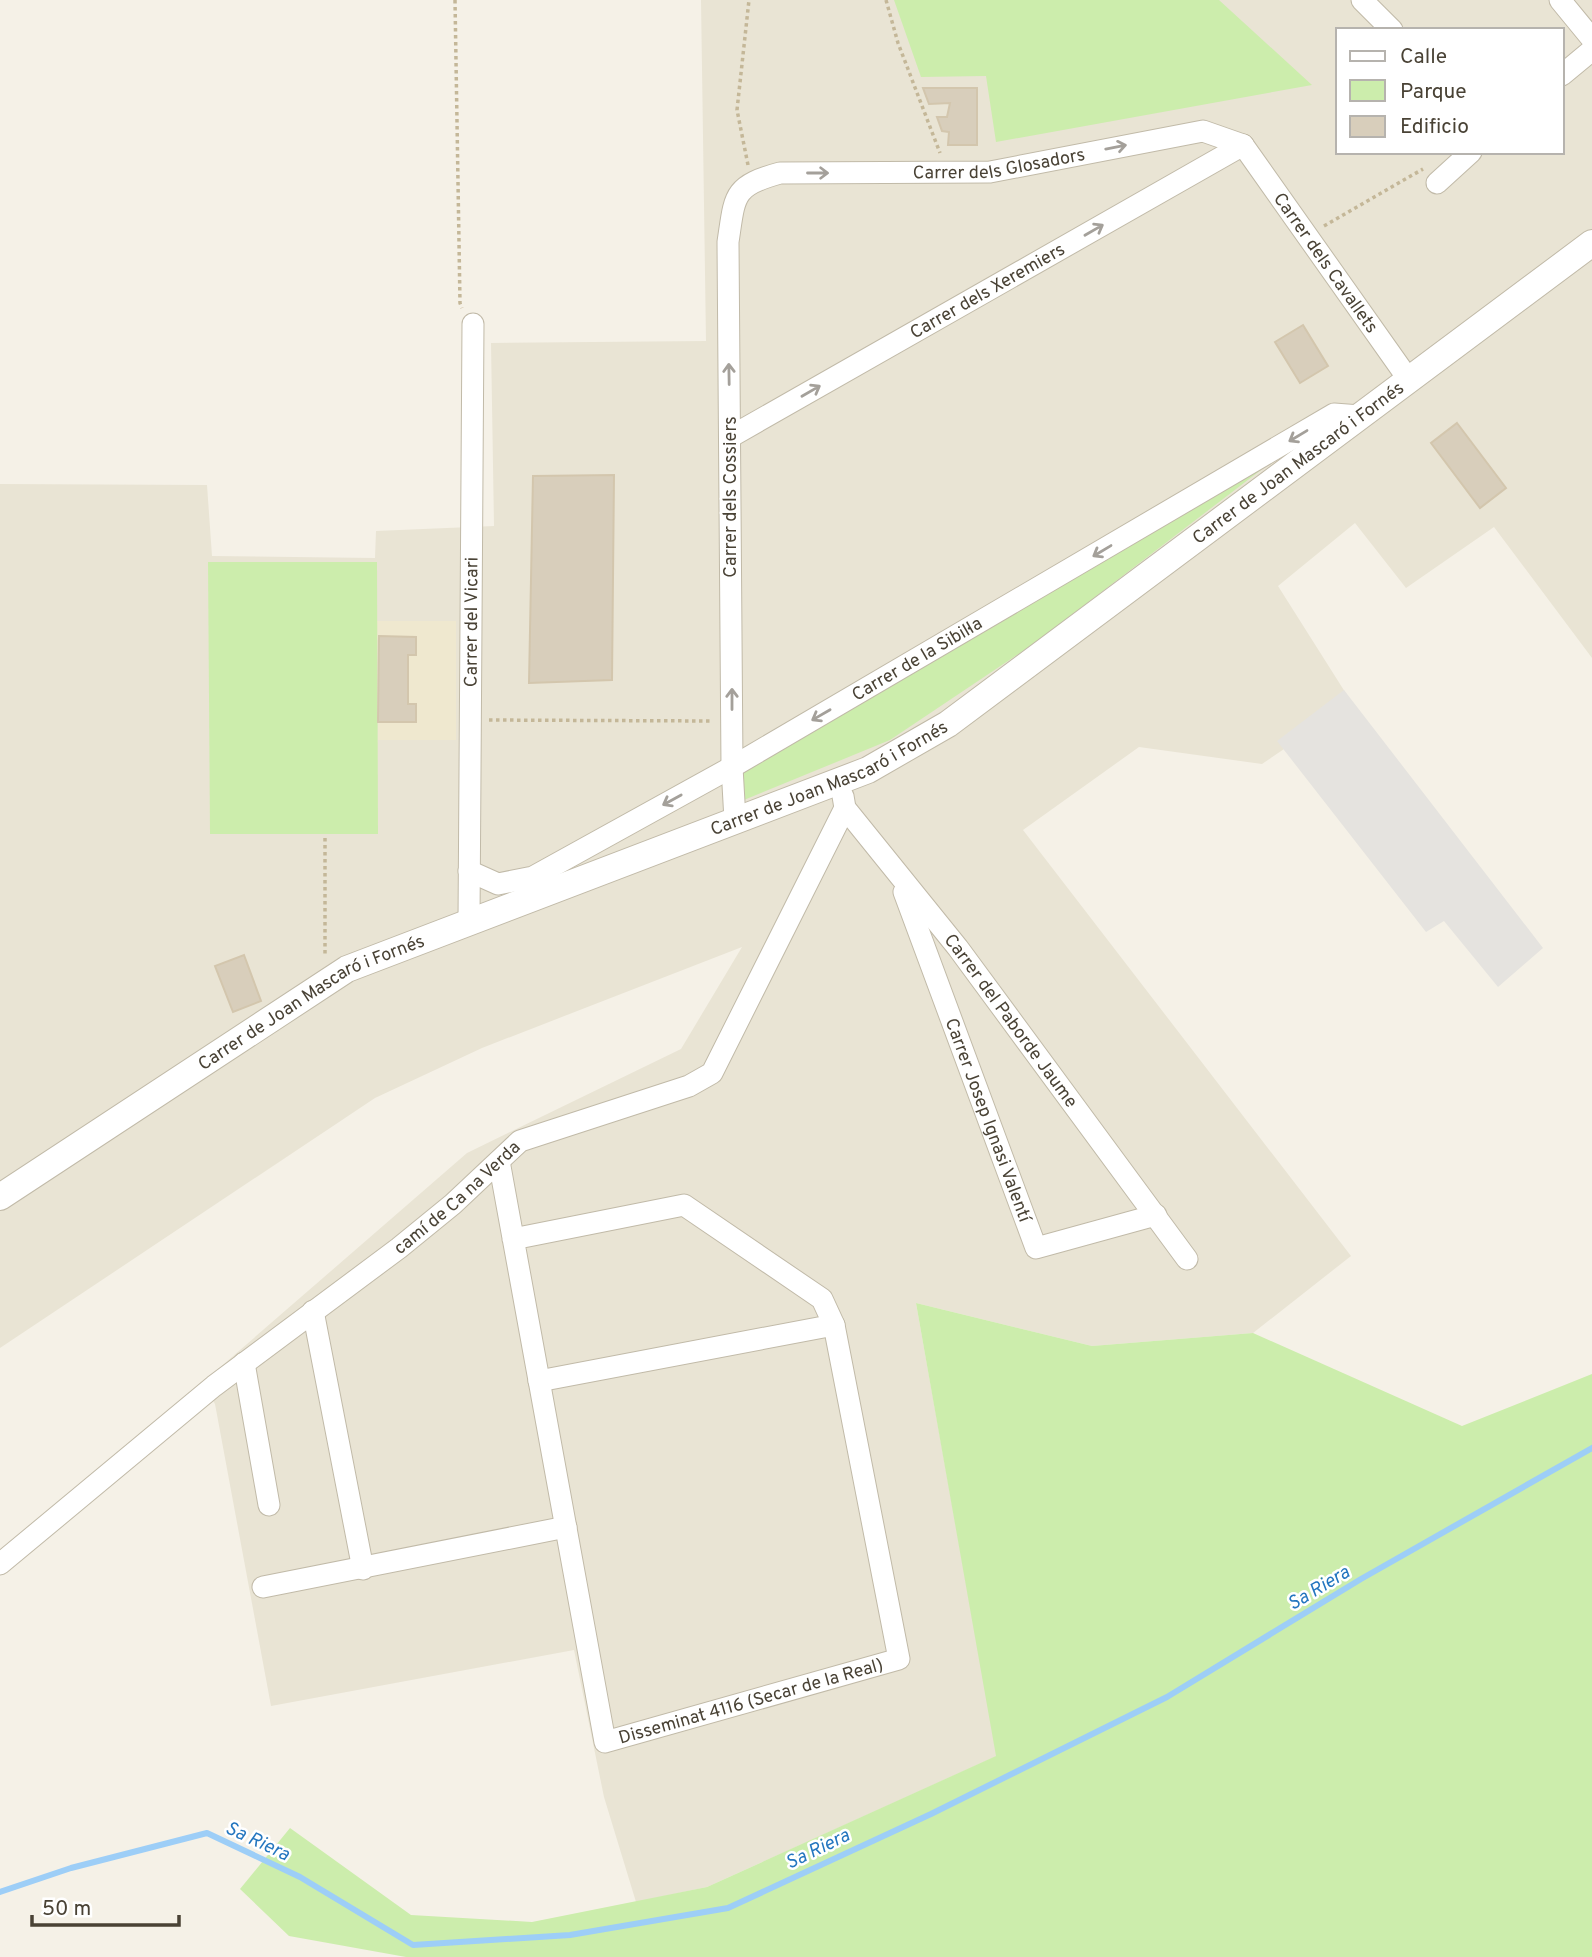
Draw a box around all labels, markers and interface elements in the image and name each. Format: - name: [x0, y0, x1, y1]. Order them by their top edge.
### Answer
- legend: [1336, 28, 1564, 154]
- text: Calle: [1400, 44, 1447, 71]
- text: Parque: [1400, 79, 1467, 106]
- text: Edificio: [1400, 114, 1469, 141]
- one-way arrow: [1104, 139, 1127, 153]
- street label: Carrer dels Glosadors: [913, 144, 1087, 185]
- one-way arrow: [806, 166, 829, 180]
- street label: Carrer dels Cavallets: [1267, 189, 1382, 338]
- one-way arrow: [1083, 223, 1103, 237]
- street label: Carrer dels Xeremiers: [906, 239, 1070, 345]
- one-way arrow: [723, 362, 736, 385]
- street label: Carrer de Joan Mascaró i Fornés: [1189, 377, 1409, 550]
- one-way arrow: [800, 384, 820, 398]
- street label: Carrer dels Cossiers: [720, 416, 743, 578]
- one-way arrow: [1288, 429, 1308, 443]
- one-way arrow: [1092, 544, 1112, 558]
- street label: Carrer del Vicari: [461, 557, 484, 687]
- street label: Carrer de la Sibil·la: [848, 613, 987, 707]
- one-way arrow: [725, 688, 739, 711]
- one-way arrow: [811, 709, 831, 723]
- street label: Carrer de Joan Mascaró i Fornés: [707, 716, 953, 842]
- one-way arrow: [662, 794, 683, 807]
- street label: Carrer de Joan Mascaró i Fornés: [194, 930, 428, 1077]
- street label: Carrer del Paborde Jaume: [938, 930, 1082, 1113]
- street label: Carrer Josep Ignasi Valentí: [939, 1015, 1036, 1227]
- street label: camí de Ca na Verda: [390, 1137, 526, 1260]
- water label: Sa Riera: [1284, 1561, 1355, 1617]
- street label: Disseminat 4116 (Secar de la Real): [616, 1654, 886, 1751]
- water label: Sa Riera: [221, 1817, 293, 1867]
- water label: Sa Riera: [782, 1824, 854, 1876]
- scale bar: [32, 1884, 178, 1928]
- text: 50 m: [42, 1896, 91, 1923]

